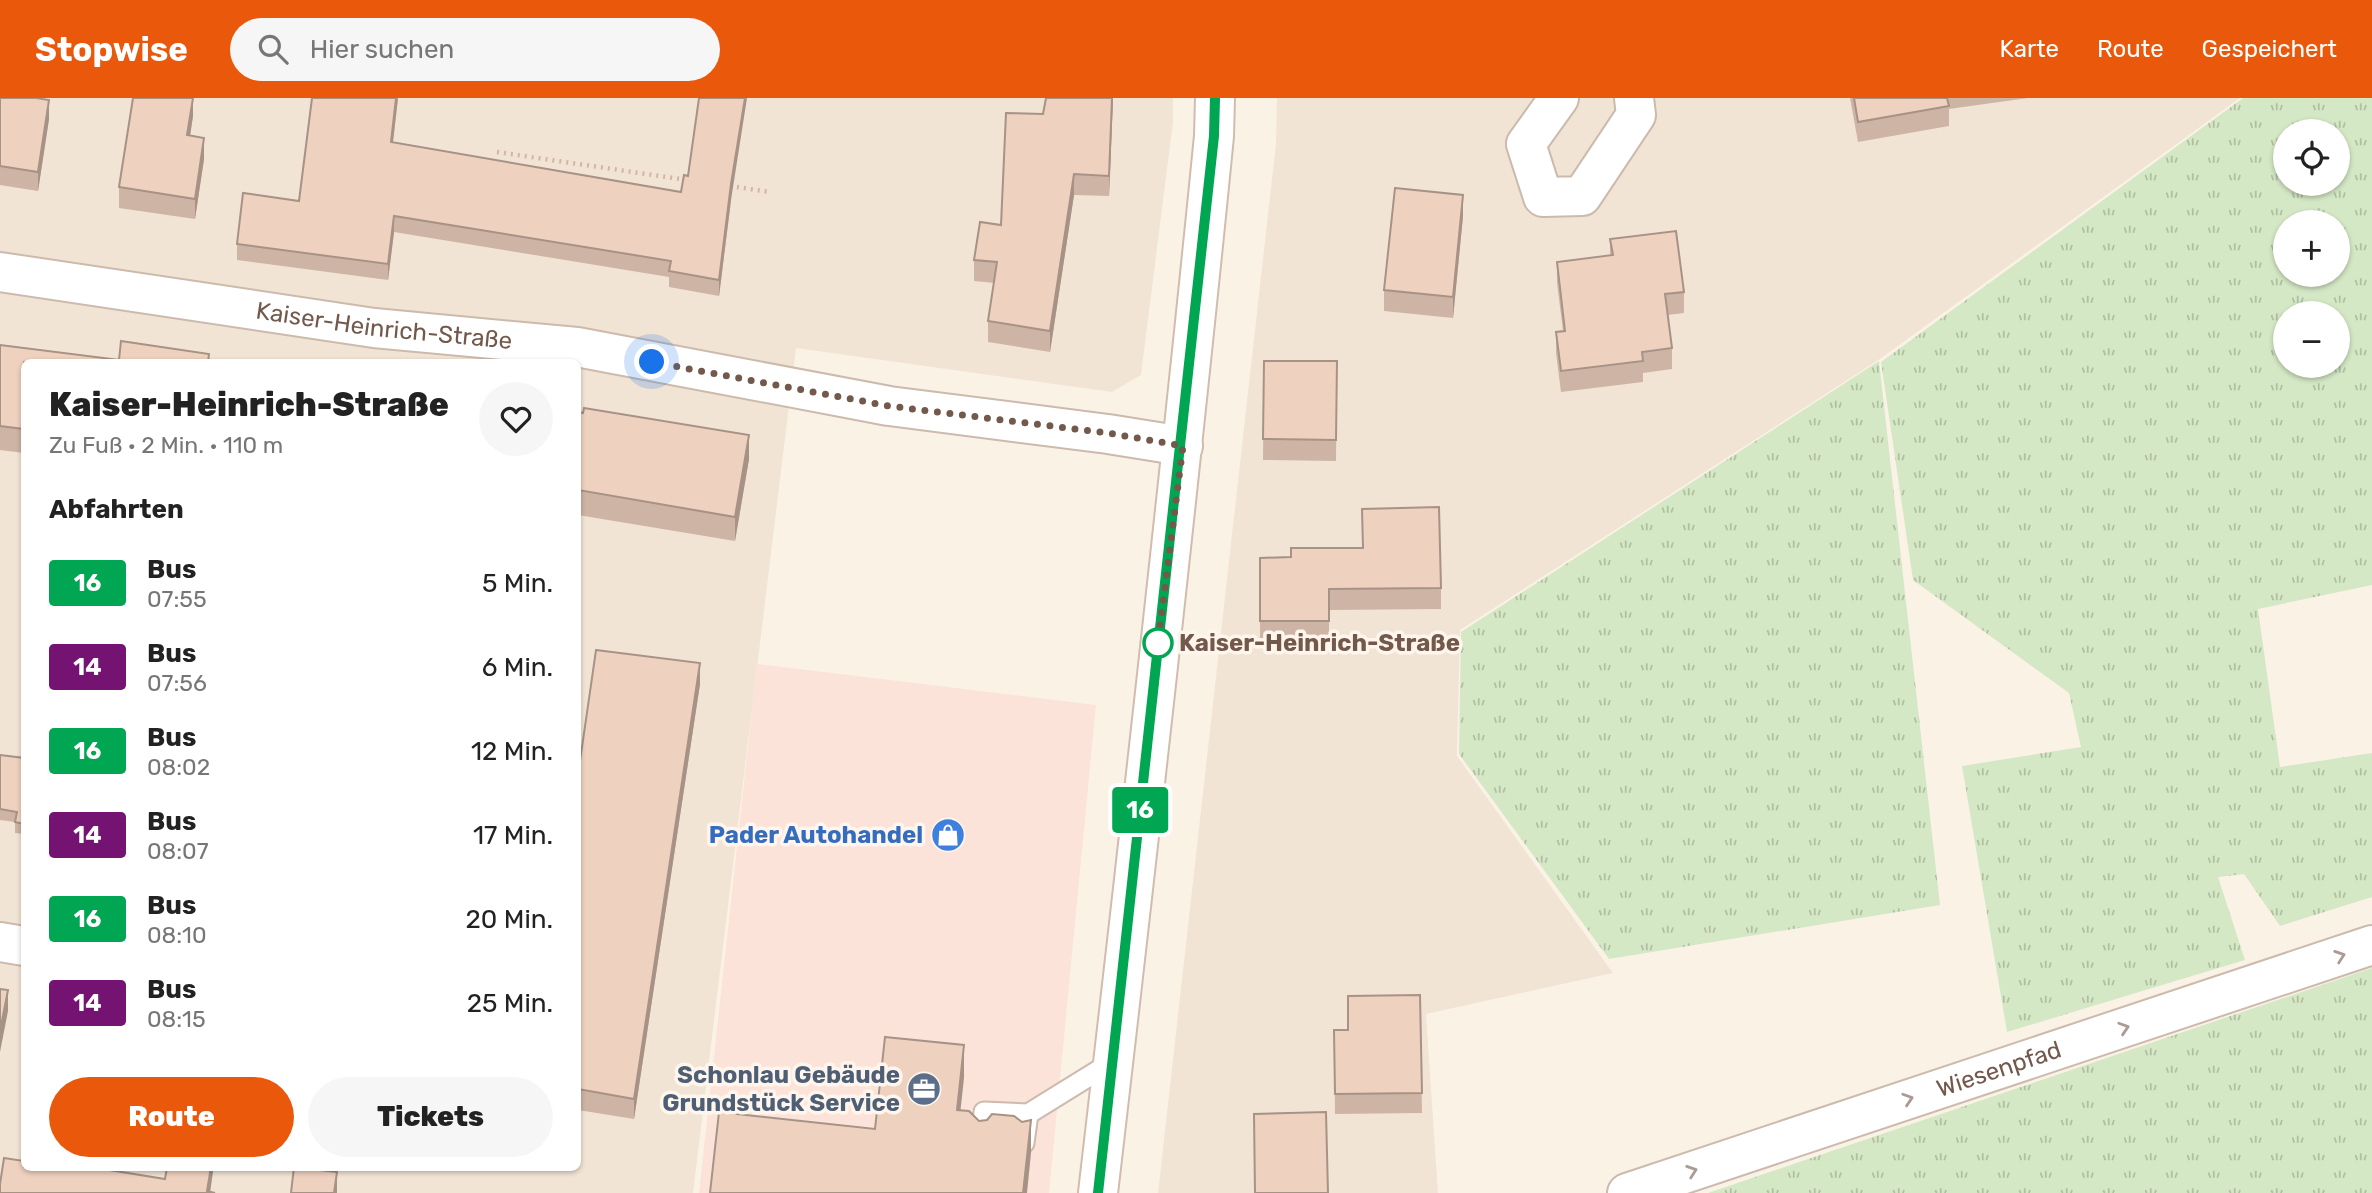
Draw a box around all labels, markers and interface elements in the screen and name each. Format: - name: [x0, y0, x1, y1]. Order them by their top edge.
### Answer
- search box: [230, 18, 720, 81]
- text: Stopwise: [35, 30, 188, 69]
- icon: search: [254, 30, 292, 68]
- text: Hier suchen: [310, 34, 454, 65]
- text: Karte: [2000, 35, 2059, 63]
- text: Route: [2097, 35, 2164, 63]
- text: Gespeichert: [2202, 35, 2337, 63]
- map controls: [2273, 119, 2350, 378]
- button: locate: [2273, 119, 2350, 196]
- button: +: [2273, 210, 2350, 287]
- street label: Kaiser-Heinrich-Straße: [254, 297, 513, 355]
- button: −: [2273, 301, 2350, 378]
- your location: [634, 344, 669, 379]
- button: heart: [479, 382, 553, 456]
- text: Kaiser-Heinrich-Straße: [49, 385, 449, 424]
- text: Zu Fuß · 2 Min. · 110 m: [49, 431, 283, 459]
- text: Abfahrten: [49, 494, 184, 525]
- text: Bus: [147, 554, 196, 585]
- text: 5 Min.: [482, 568, 553, 599]
- text: 16: [74, 569, 101, 597]
- text: 07:55: [147, 585, 207, 613]
- marker: Kaiser-Heinrich-Straße: [1143, 628, 1173, 658]
- place label: Kaiser-Heinrich-Straße: [1179, 629, 1460, 657]
- text: Bus: [147, 638, 196, 669]
- text: 6 Min.: [482, 652, 553, 683]
- text: 14: [73, 653, 102, 681]
- text: 07:56: [147, 669, 207, 697]
- text: Bus: [147, 722, 196, 753]
- text: 12 Min.: [471, 736, 553, 767]
- text: 16: [74, 737, 101, 765]
- text: 08:02: [147, 753, 210, 781]
- line badge: 16: [1108, 787, 1172, 833]
- text: 16: [1126, 796, 1154, 824]
- text: Bus: [147, 806, 196, 837]
- shop icon: Pader Autohandel: [929, 816, 967, 854]
- text: 17 Min.: [473, 820, 553, 851]
- text: 14: [73, 821, 102, 849]
- place label: Pader Autohandel: [709, 821, 923, 849]
- text: 08:07: [147, 837, 209, 865]
- text: Bus: [147, 890, 196, 921]
- text: 20 Min.: [466, 904, 553, 935]
- text: 16: [74, 905, 101, 933]
- text: 08:10: [147, 921, 207, 949]
- one-way arrow: [2333, 950, 2345, 964]
- text: Bus: [147, 974, 196, 1005]
- text: 25 Min.: [467, 988, 553, 1019]
- text: 14: [73, 989, 102, 1017]
- text: 08:15: [147, 1005, 206, 1033]
- one-way arrow: [2117, 1022, 2129, 1036]
- street label: Wiesenpfad: [1933, 1035, 2065, 1103]
- place label: Schonlau Gebäude Grundstück Service: [662, 1061, 900, 1117]
- office icon: Schonlau Gebäude Grundstück Service: [905, 1070, 943, 1108]
- button: Route: [49, 1077, 294, 1157]
- button: Tickets: [308, 1077, 553, 1157]
- one-way arrow: [1901, 1093, 1913, 1107]
- one-way arrow: [1685, 1165, 1698, 1179]

